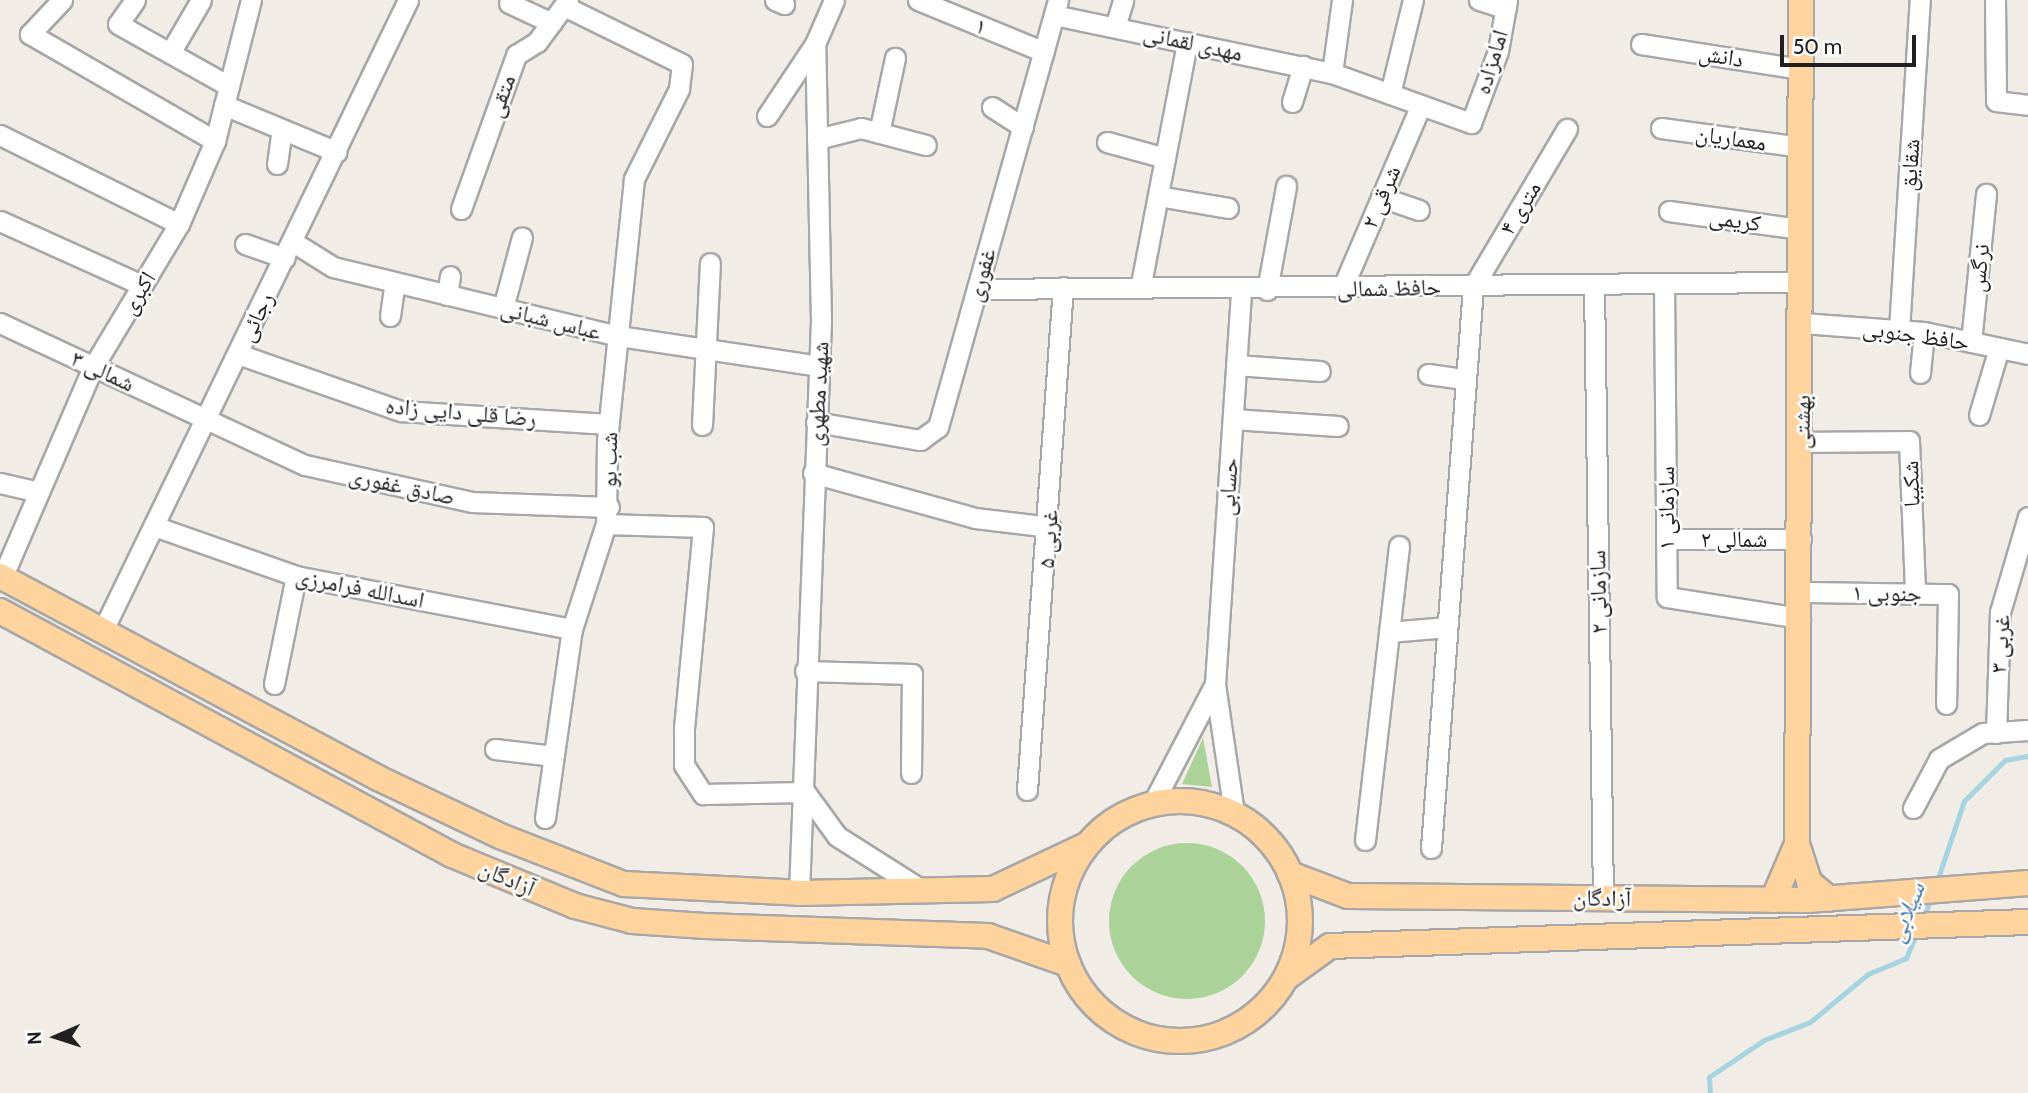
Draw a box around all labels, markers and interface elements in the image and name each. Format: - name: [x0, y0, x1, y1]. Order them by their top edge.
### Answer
- street label: ۱: [971, 11, 991, 41]
- street label: مهدی لقمانی: [1141, 19, 1245, 67]
- scale bar: [1783, 21, 1920, 65]
- street label: امامزاده: [1468, 26, 1514, 98]
- text: 50 m: [1793, 34, 1842, 59]
- street label: دانش: [1697, 39, 1745, 73]
- street label: متقی: [481, 71, 521, 121]
- street label: معماریان: [1694, 119, 1768, 157]
- street label: شقایق: [1894, 138, 1926, 192]
- street label: ۲ شرقی: [1356, 162, 1406, 232]
- street label: ۴ متری: [1493, 176, 1547, 240]
- street label: کریمی: [1707, 203, 1763, 237]
- street label: نرگس: [1963, 242, 1995, 294]
- street label: غفوری: [960, 245, 1002, 305]
- street label: اکبری: [115, 267, 161, 319]
- street label: حافظ شمالی: [1337, 273, 1441, 303]
- street label: رجائی: [232, 288, 280, 346]
- street label: عباس شبانی: [498, 294, 604, 346]
- street label: حافظ جنوبی: [1861, 314, 1971, 356]
- street label: شهید مطهری: [801, 341, 835, 447]
- street label: ۳ شمالی: [67, 344, 139, 398]
- street label: رضا قلی دایی زاده: [384, 392, 538, 432]
- street label: بهشتی: [1788, 395, 1816, 449]
- street label: شب بو: [595, 432, 623, 488]
- street label: حسابی: [1212, 457, 1244, 517]
- street label: شکیبا: [1896, 460, 1926, 508]
- street label: صادق غفوری: [346, 461, 458, 511]
- street label: سازمانی ۱: [1652, 466, 1680, 550]
- street label: ۵ غربی: [1032, 509, 1064, 569]
- street label: شمالی ۲: [1701, 525, 1767, 553]
- street label: سازمانی ۲: [1583, 550, 1613, 634]
- street label: اسدالله فرامرزی: [293, 562, 427, 614]
- street label: ۱ جنوبی: [1852, 579, 1922, 607]
- street label: ۳ غربی: [1984, 614, 2016, 674]
- street label: آزادگان: [475, 854, 539, 902]
- water label: سیلابی: [1881, 878, 1931, 946]
- street label: آزادگان: [1573, 884, 1631, 912]
- north arrow: [21, 1002, 91, 1072]
- text: N: [23, 1031, 46, 1045]

